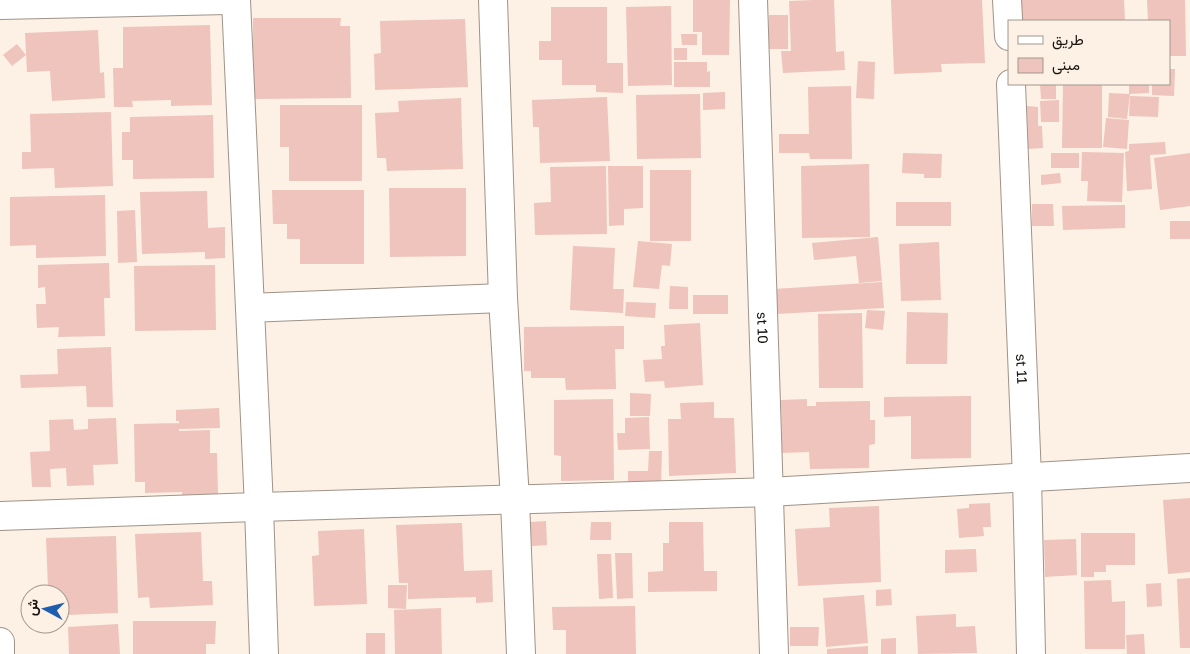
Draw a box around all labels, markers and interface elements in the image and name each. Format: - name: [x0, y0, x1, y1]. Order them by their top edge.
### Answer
- legend: [1008, 20, 1170, 85]
- text: طريق: [1052, 30, 1084, 50]
- text: مبنى: [1052, 55, 1080, 75]
- street label: st 10: [755, 312, 773, 344]
- street label: st 11: [1013, 353, 1032, 384]
- north arrow: [20, 584, 70, 634]
- text: ش: [22, 598, 42, 617]

